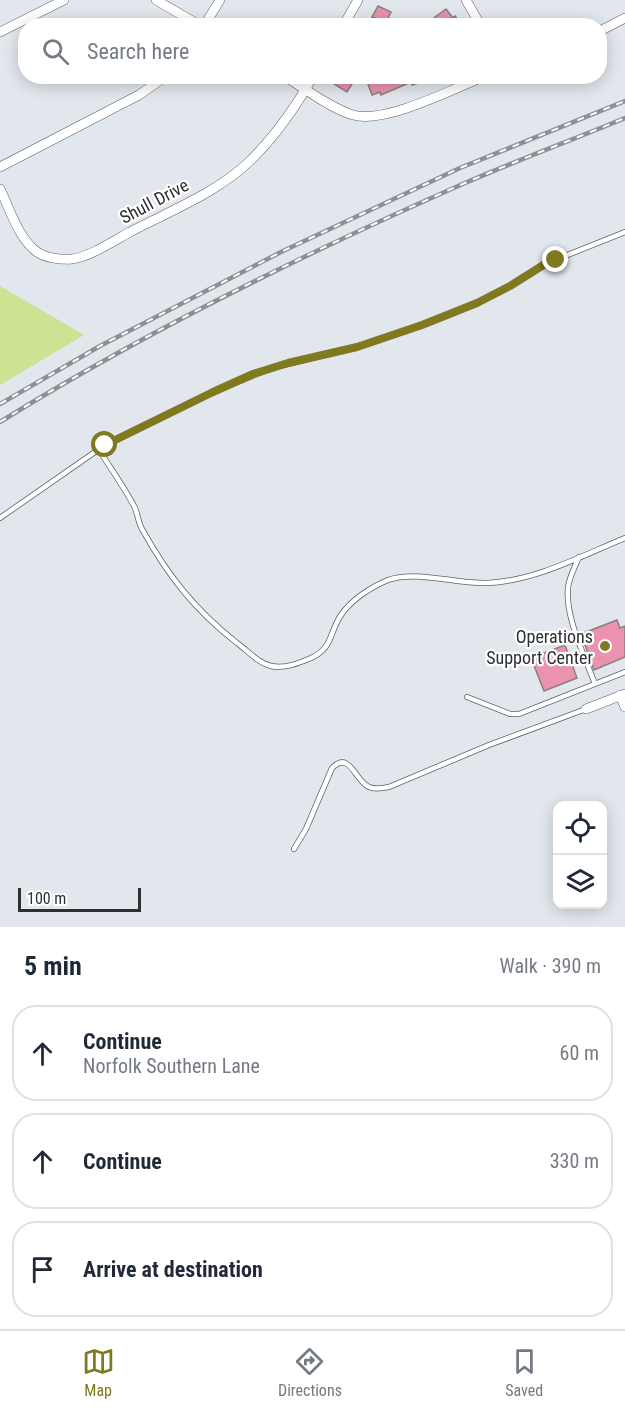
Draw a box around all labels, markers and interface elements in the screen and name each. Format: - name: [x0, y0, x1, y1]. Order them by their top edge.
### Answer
- search box: [18, 18, 607, 84]
- icon: search: [39, 35, 72, 68]
- text: Search here: [87, 39, 189, 64]
- street label: Shull Drive: [116, 174, 192, 228]
- route end: [542, 246, 568, 272]
- route start: [91, 431, 117, 457]
- place label: Operations Support Center: [486, 626, 594, 668]
- marker: Operations Support Center: [598, 639, 612, 653]
- map controls: [553, 801, 607, 909]
- button: locate: [553, 801, 607, 855]
- button: layers: [553, 855, 607, 909]
- scale bar: [18, 885, 141, 912]
- text: 100 m: [27, 889, 66, 908]
- text: 5 min: [24, 951, 82, 981]
- text: Walk · 390 m: [500, 954, 601, 978]
- text: Continue: [83, 1029, 162, 1054]
- icon: ahead: [26, 1037, 59, 1070]
- text: 60 m: [560, 1041, 599, 1065]
- text: Norfolk Southern Lane: [83, 1054, 260, 1078]
- icon: ahead: [26, 1145, 59, 1178]
- text: Continue: [83, 1149, 162, 1174]
- text: 330 m: [550, 1149, 599, 1173]
- icon: arrive: [26, 1253, 59, 1286]
- text: Arrive at destination: [83, 1257, 263, 1282]
- tab: Map: [82, 1345, 115, 1400]
- tab: Directions: [278, 1345, 342, 1400]
- tab: Saved: [505, 1345, 543, 1400]

